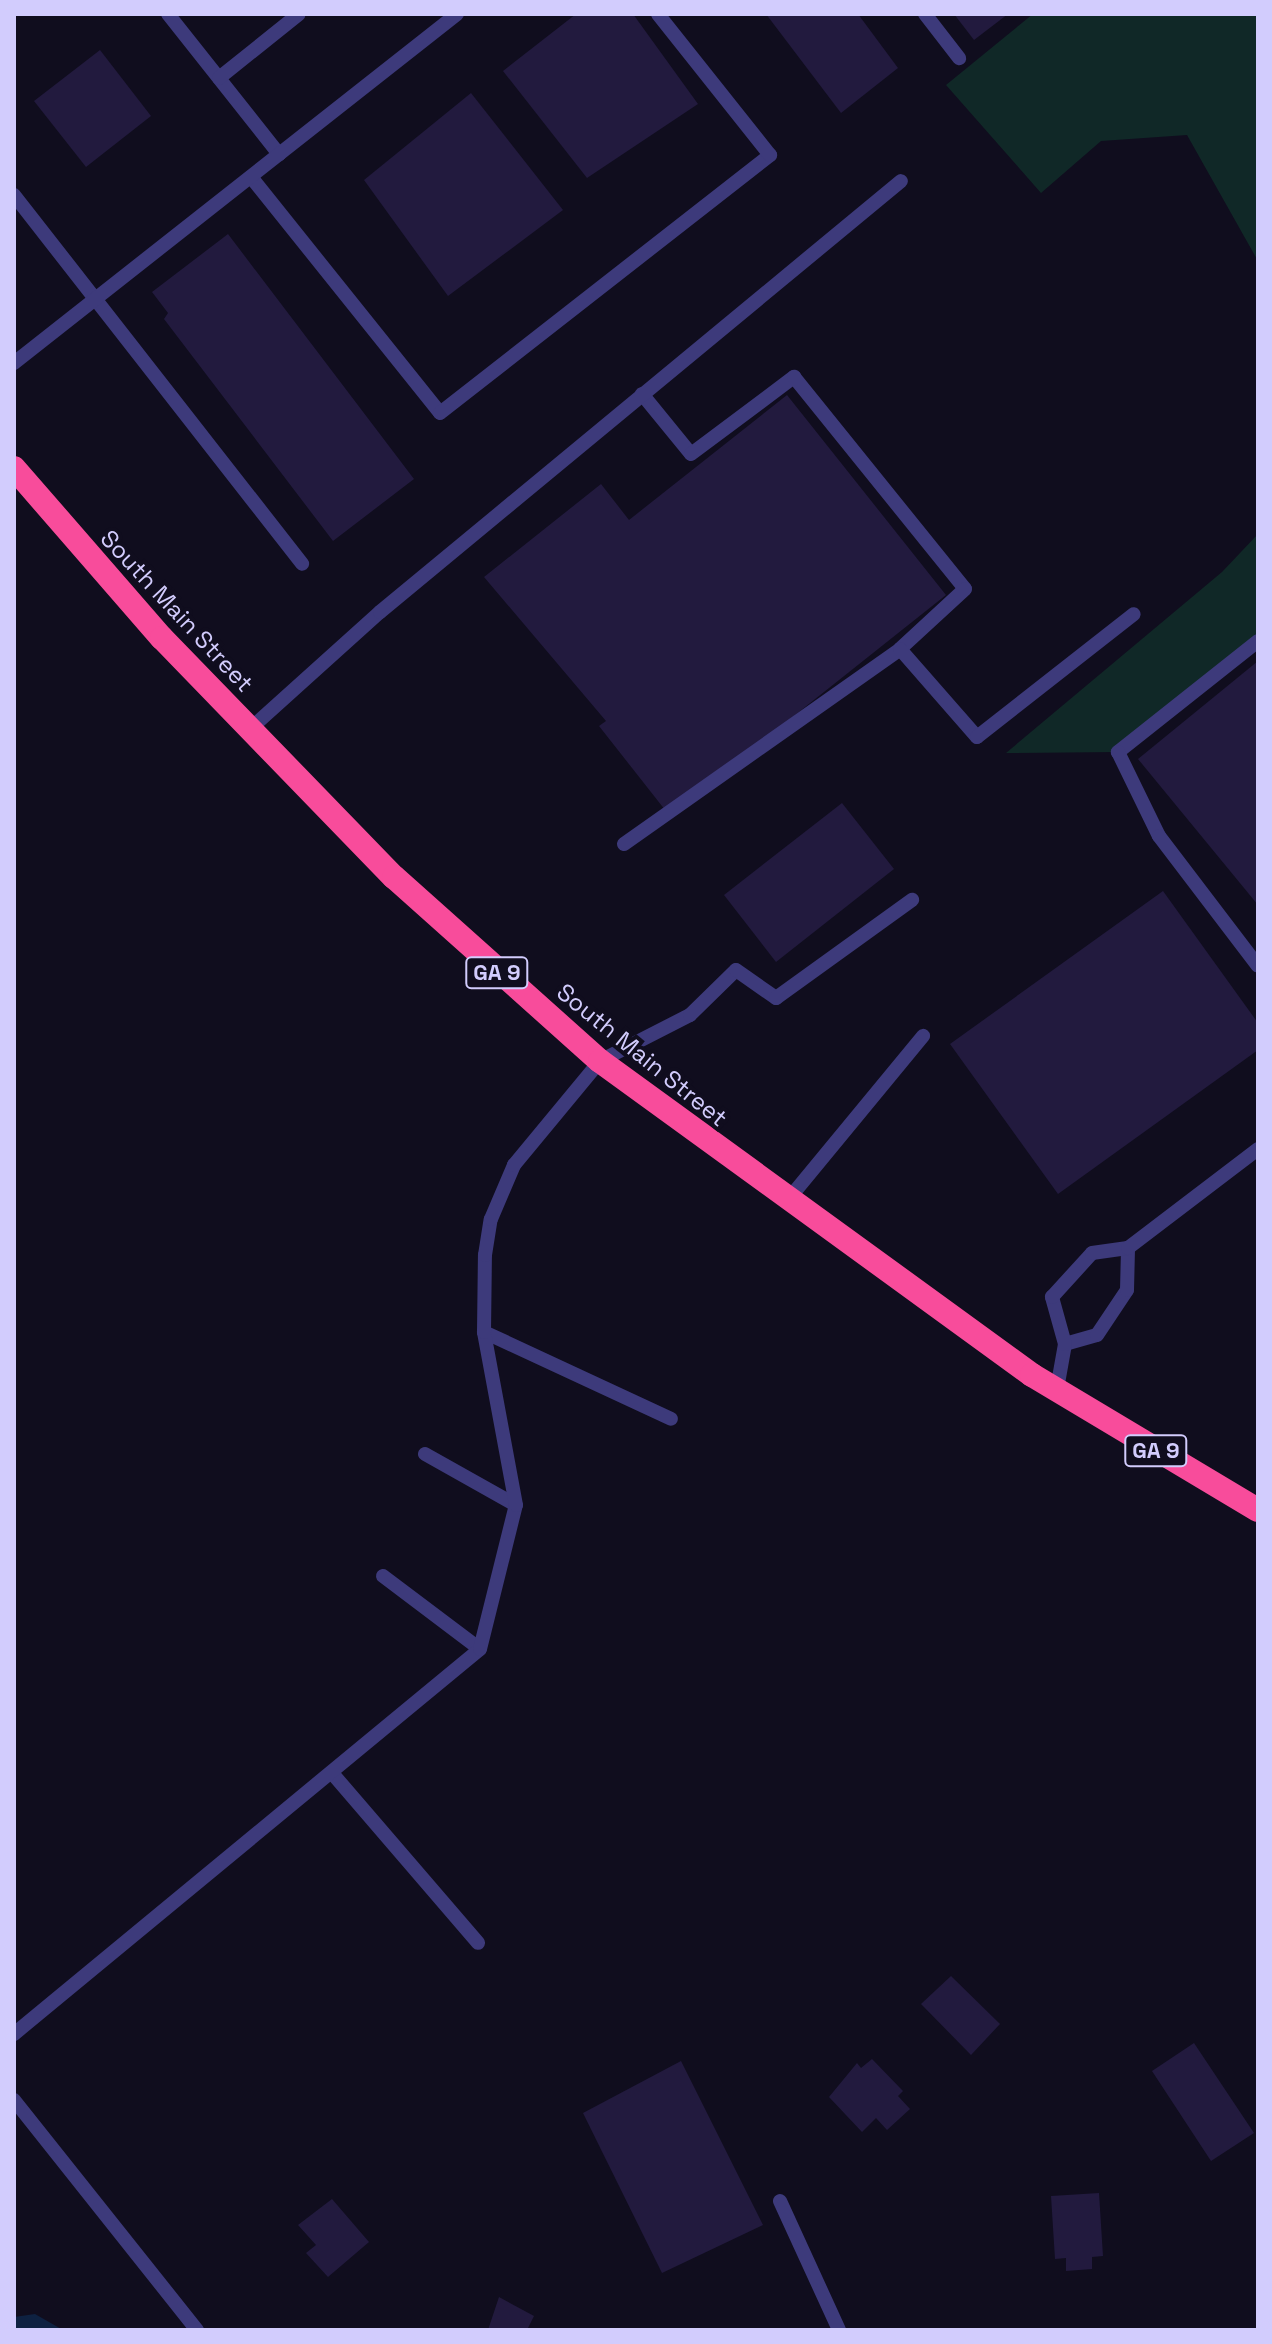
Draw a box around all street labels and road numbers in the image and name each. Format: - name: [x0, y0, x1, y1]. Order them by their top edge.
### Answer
- street label: South Main Street: [95, 524, 259, 698]
- road number: GA 9: [465, 955, 529, 991]
- street label: South Main Street: [551, 977, 733, 1133]
- road number: GA 9: [1124, 1433, 1188, 1469]

